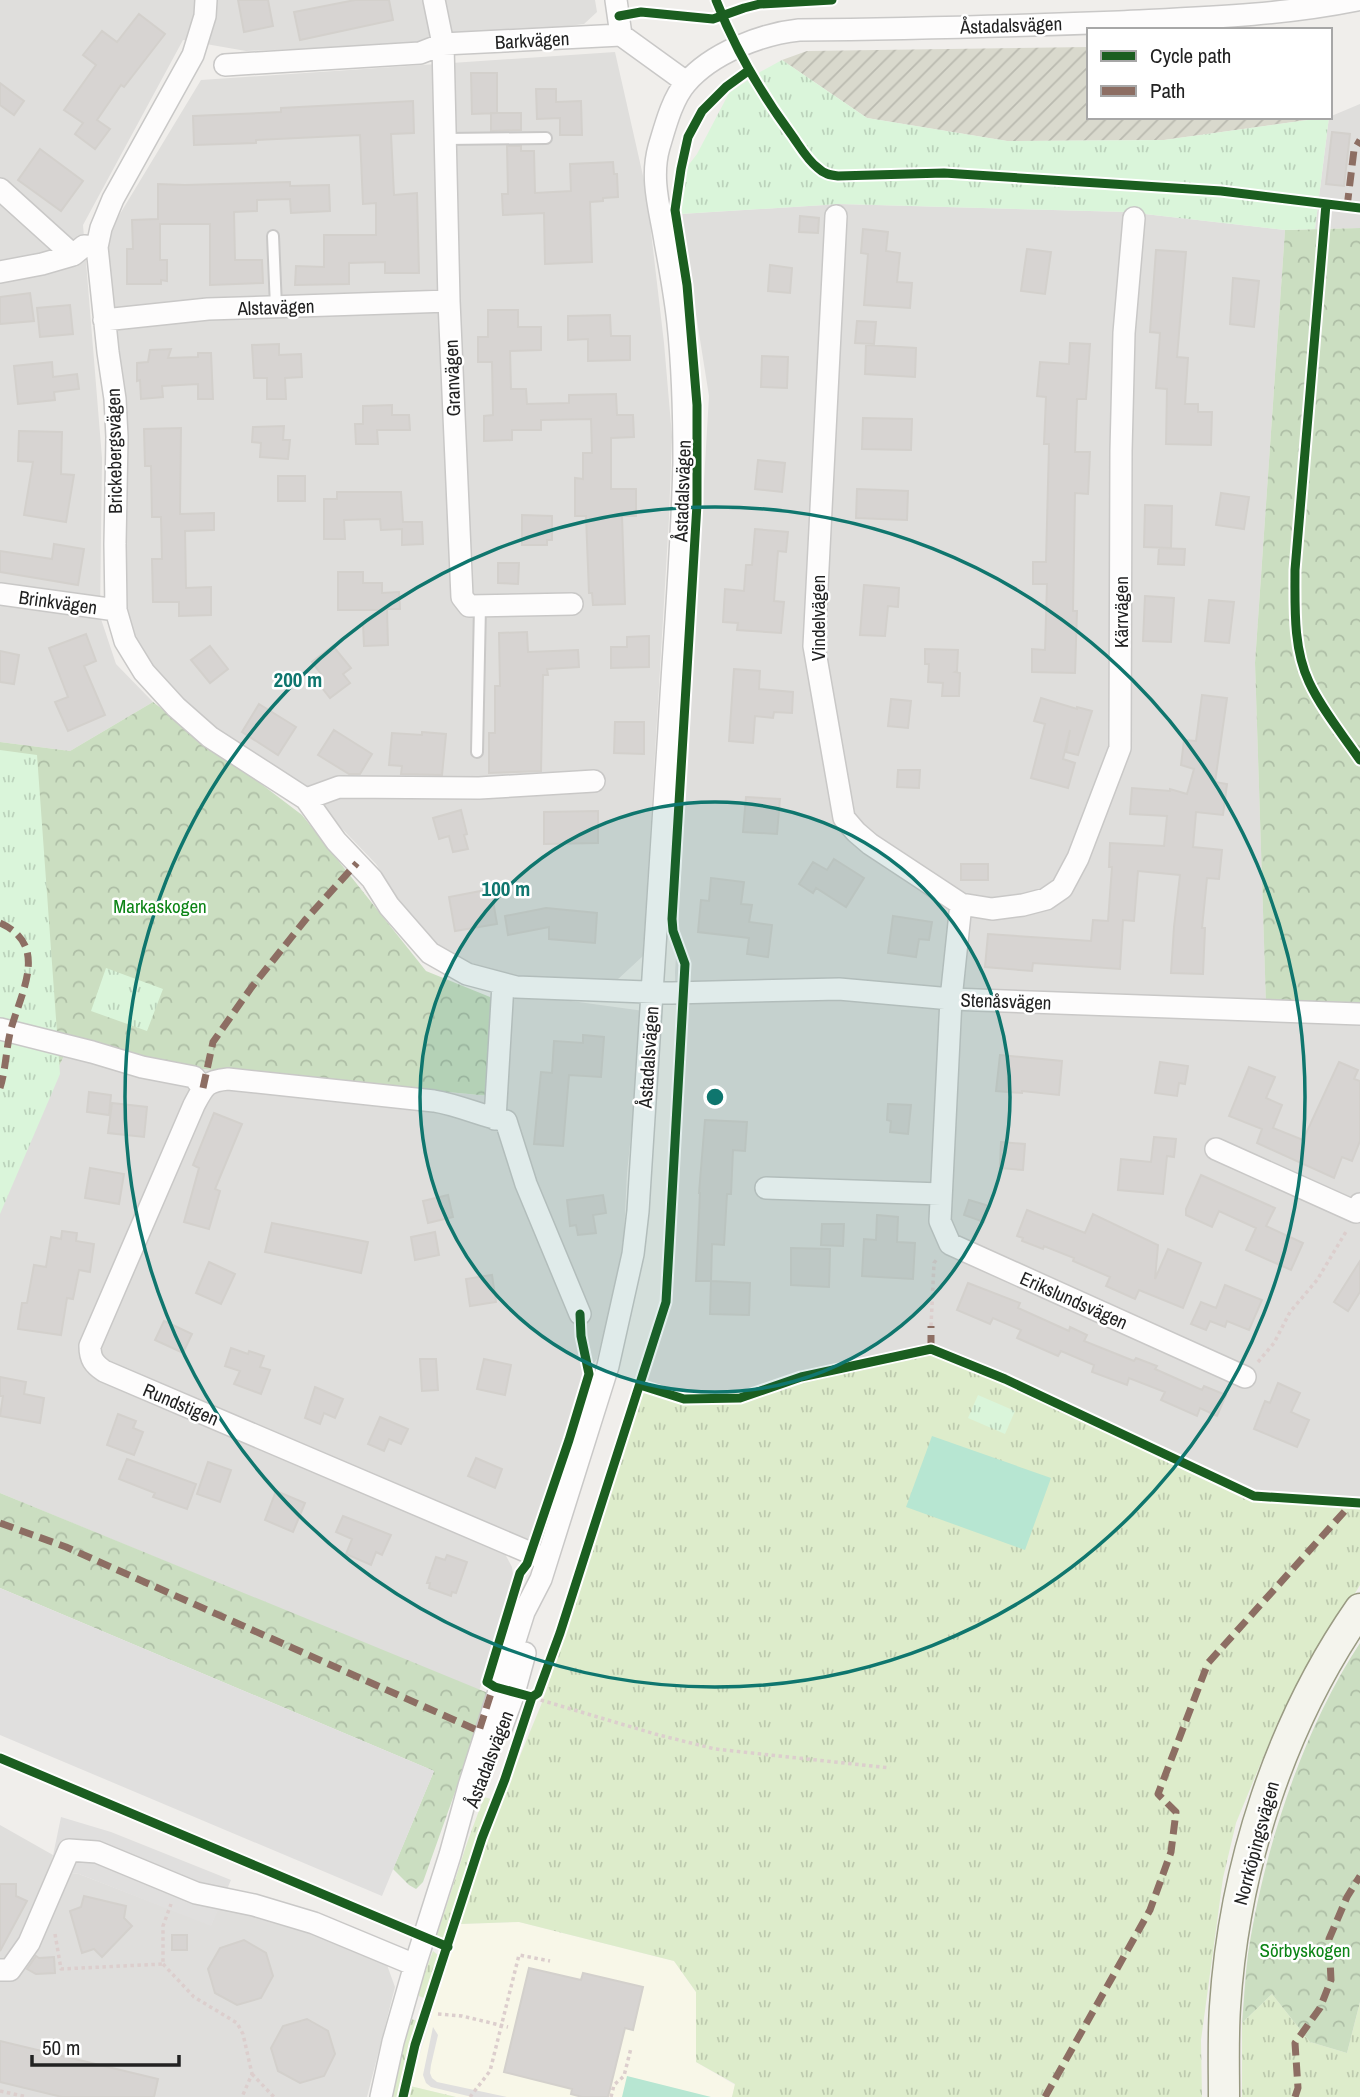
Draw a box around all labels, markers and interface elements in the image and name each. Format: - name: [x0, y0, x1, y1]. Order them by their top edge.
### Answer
- street label: Åstadalsvägen: [958, 10, 1063, 40]
- street label: Barkvägen: [494, 25, 570, 55]
- legend: [1087, 28, 1332, 119]
- text: Cycle path: [1150, 41, 1231, 70]
- text: Path: [1150, 76, 1185, 105]
- street label: Alstavägen: [236, 293, 315, 321]
- street label: Granvägen: [438, 339, 466, 417]
- street label: Brickebergsvägen: [100, 388, 128, 514]
- street label: Åstadalsvägen: [667, 439, 697, 544]
- street label: Vindelvägen: [805, 575, 831, 661]
- street label: Kärrvägen: [1108, 576, 1134, 648]
- street label: Brinkvägen: [17, 584, 99, 620]
- text: 200 m: [274, 665, 322, 694]
- text: 100 m: [482, 874, 530, 903]
- park label: Markaskogen: [113, 893, 207, 919]
- street label: Stenåsvägen: [960, 986, 1052, 1016]
- street label: Åstadalsvägen: [631, 1005, 665, 1110]
- centre of rings: [703, 1085, 727, 1109]
- street label: Erikslundsvägen: [1016, 1265, 1132, 1335]
- street label: Rundstigen: [139, 1376, 223, 1432]
- street label: Åstadalsvägen: [458, 1707, 519, 1812]
- street label: Norrköpingsvägen: [1227, 1778, 1285, 1908]
- park label: Sörbyskogen: [1260, 1937, 1350, 1963]
- scale bar: [32, 2024, 178, 2068]
- text: 50 m: [42, 2033, 80, 2062]

